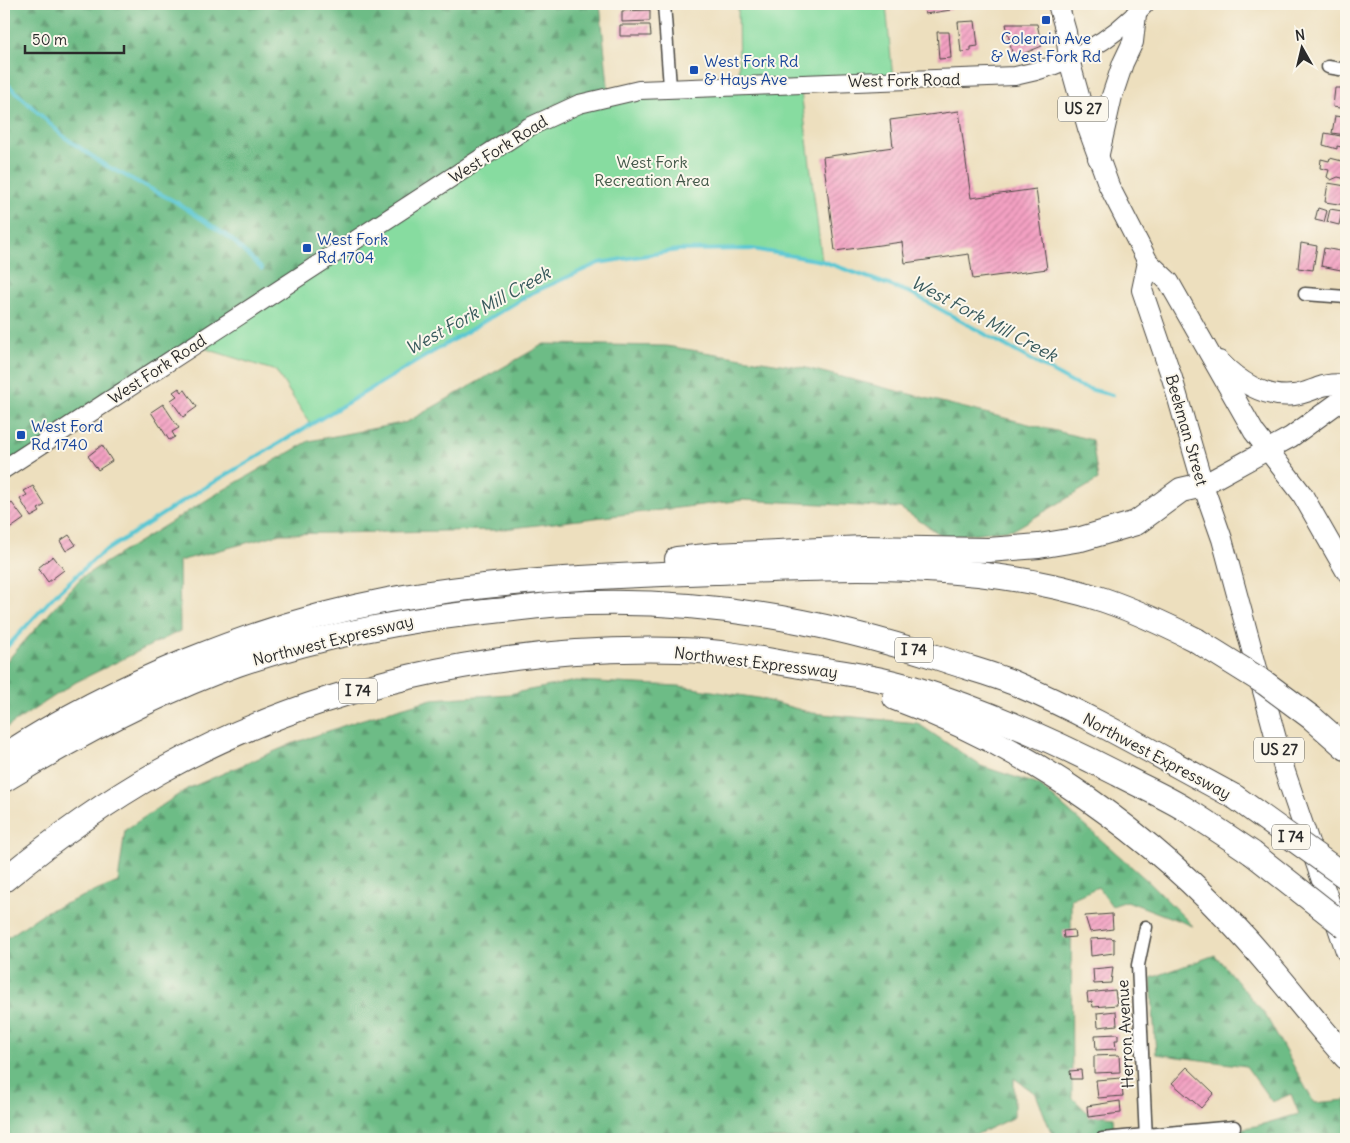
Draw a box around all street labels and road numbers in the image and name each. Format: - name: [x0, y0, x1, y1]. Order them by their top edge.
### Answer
- street label: West Fork Road: [848, 69, 960, 91]
- road number: US 27: [1058, 96, 1108, 122]
- street label: West Fork Road: [445, 111, 551, 187]
- street label: West Fork Road: [104, 330, 210, 408]
- street label: Beekman Street: [1162, 372, 1213, 489]
- street label: Northwest Expressway: [251, 610, 415, 670]
- road number: I 74: [895, 638, 933, 662]
- street label: Northwest Expressway: [673, 642, 839, 682]
- road number: I 74: [339, 678, 377, 704]
- street label: Northwest Expressway: [1080, 708, 1234, 804]
- road number: US 27: [1254, 738, 1304, 762]
- road number: I 74: [1272, 824, 1310, 850]
- street label: Herron Avenue: [1112, 979, 1138, 1089]

